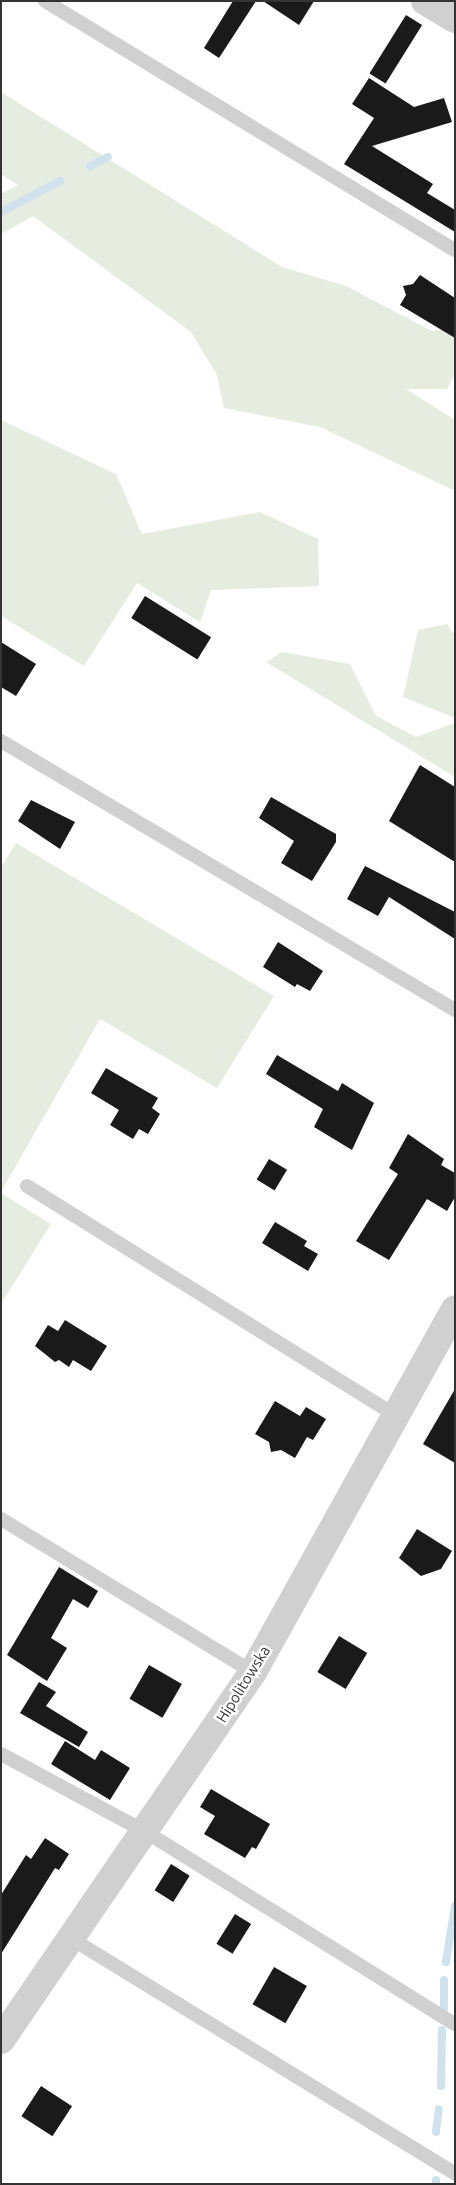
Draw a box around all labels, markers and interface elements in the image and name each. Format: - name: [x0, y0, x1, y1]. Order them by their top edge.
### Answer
- street label: Hipolitowska: [212, 1642, 274, 1726]

